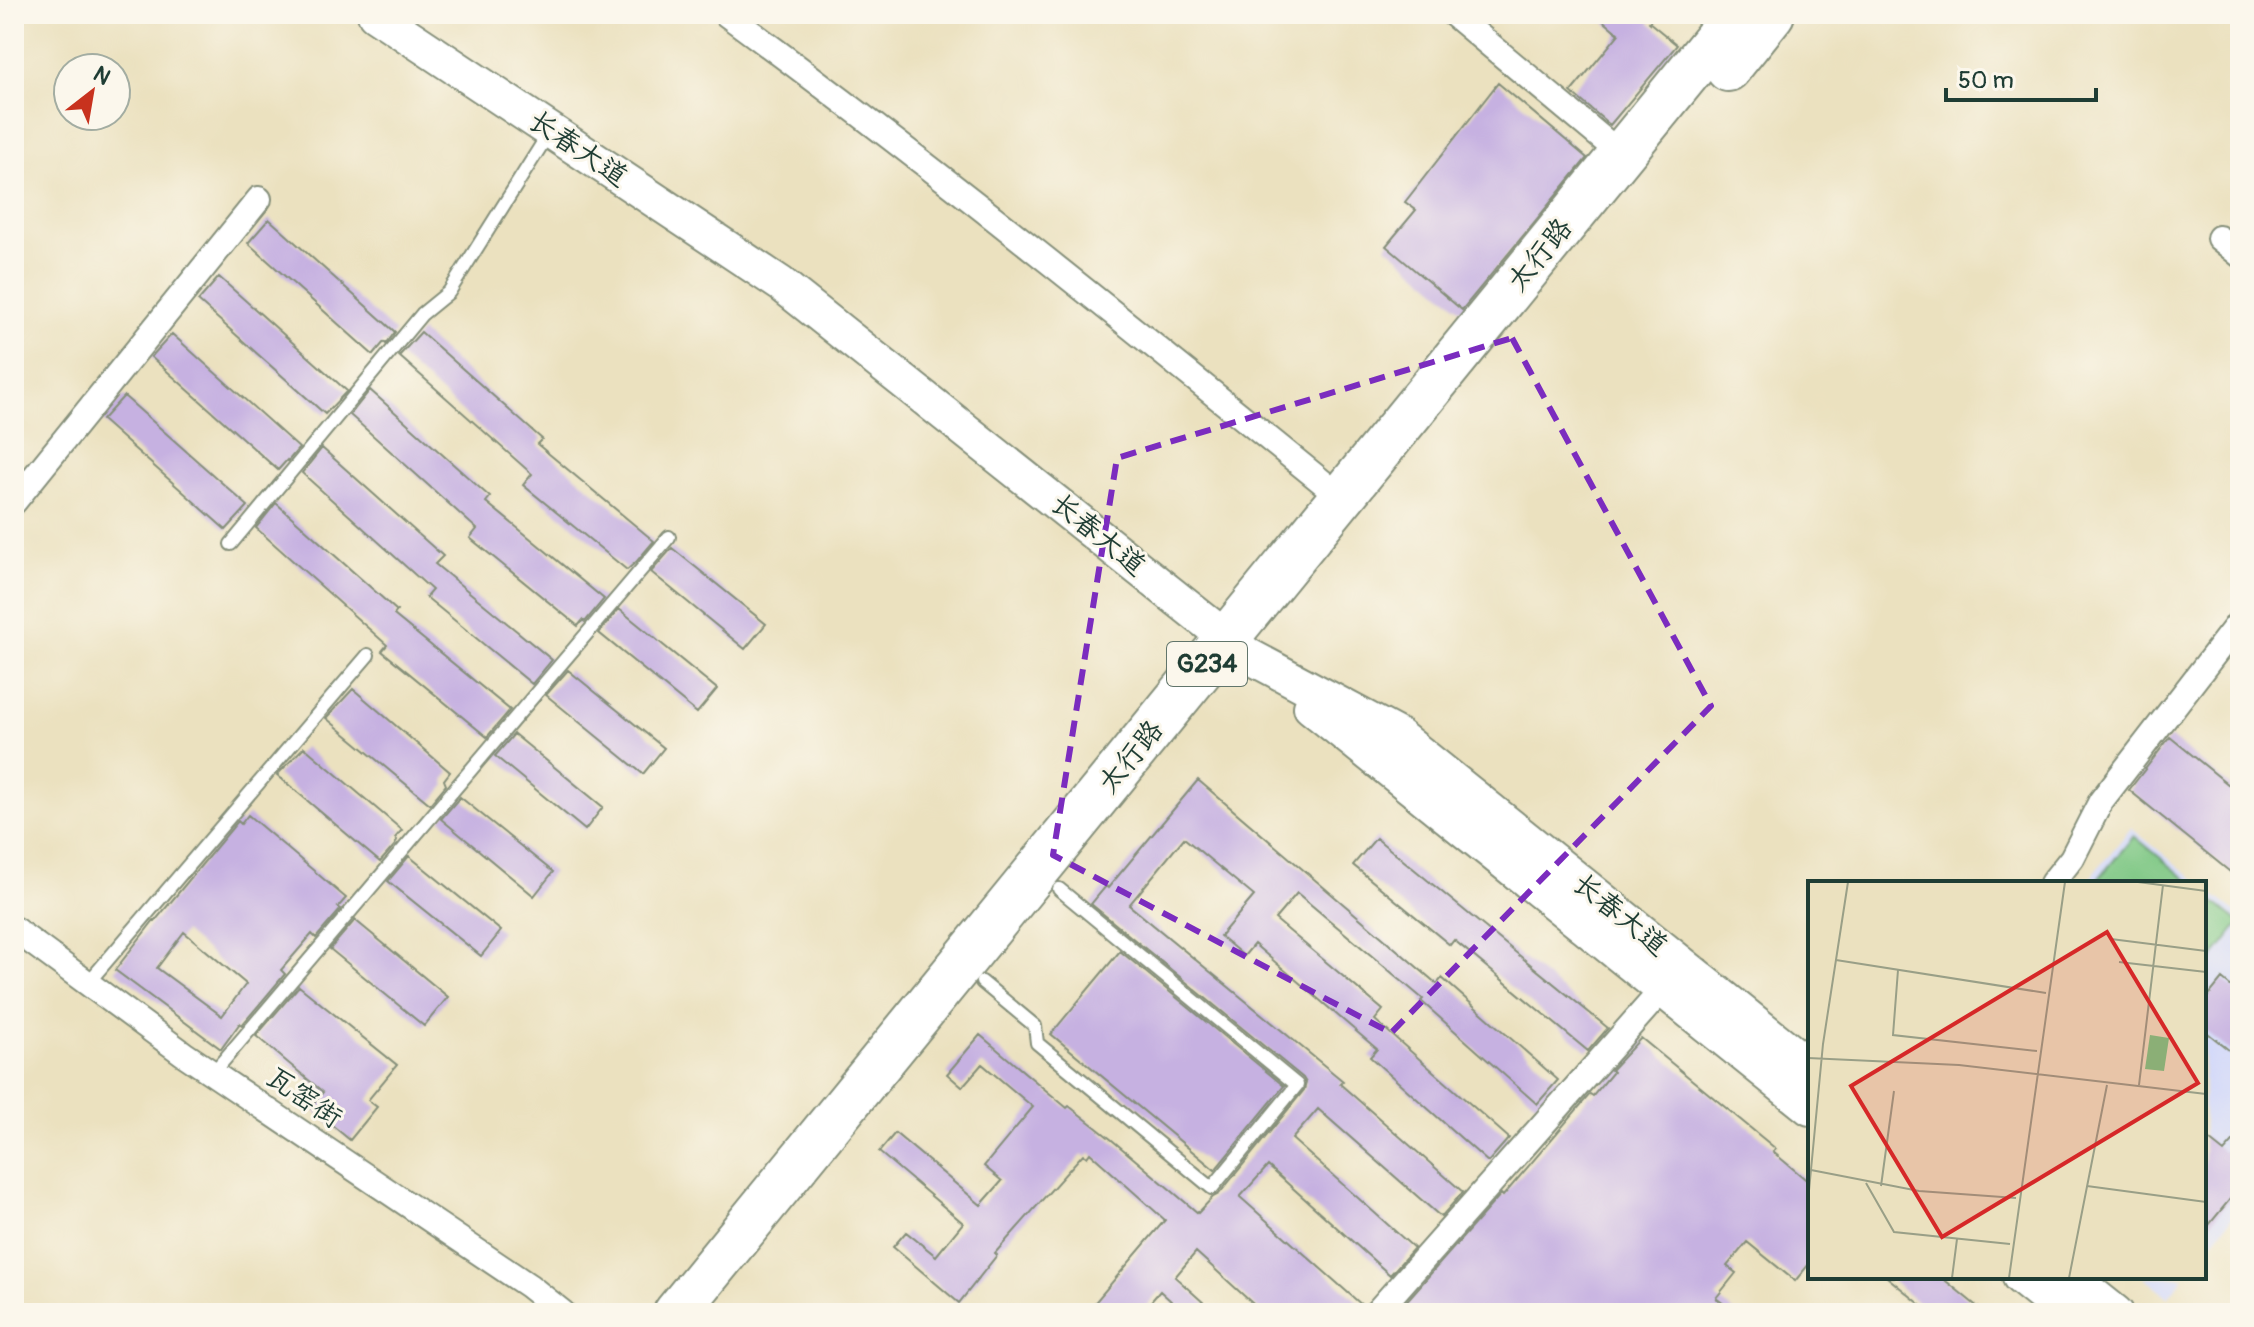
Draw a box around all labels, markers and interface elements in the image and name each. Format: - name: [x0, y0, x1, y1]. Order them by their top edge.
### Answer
- north arrow: [52, 52, 132, 132]
- scale bar: [1946, 52, 2096, 102]
- text: N: [88, 60, 115, 92]
- text: 50 m: [1958, 66, 2014, 95]
- street label: 长春大道: [522, 103, 634, 195]
- street label: 太行路: [1500, 211, 1580, 299]
- street label: 长春大道: [1043, 486, 1153, 584]
- road number: G234: [1167, 642, 1247, 686]
- street label: 太行路: [1091, 713, 1171, 801]
- street label: 长春大道: [1565, 866, 1675, 964]
- inset map: [1808, 881, 2206, 1279]
- street label: 瓦窑街: [259, 1060, 349, 1136]

